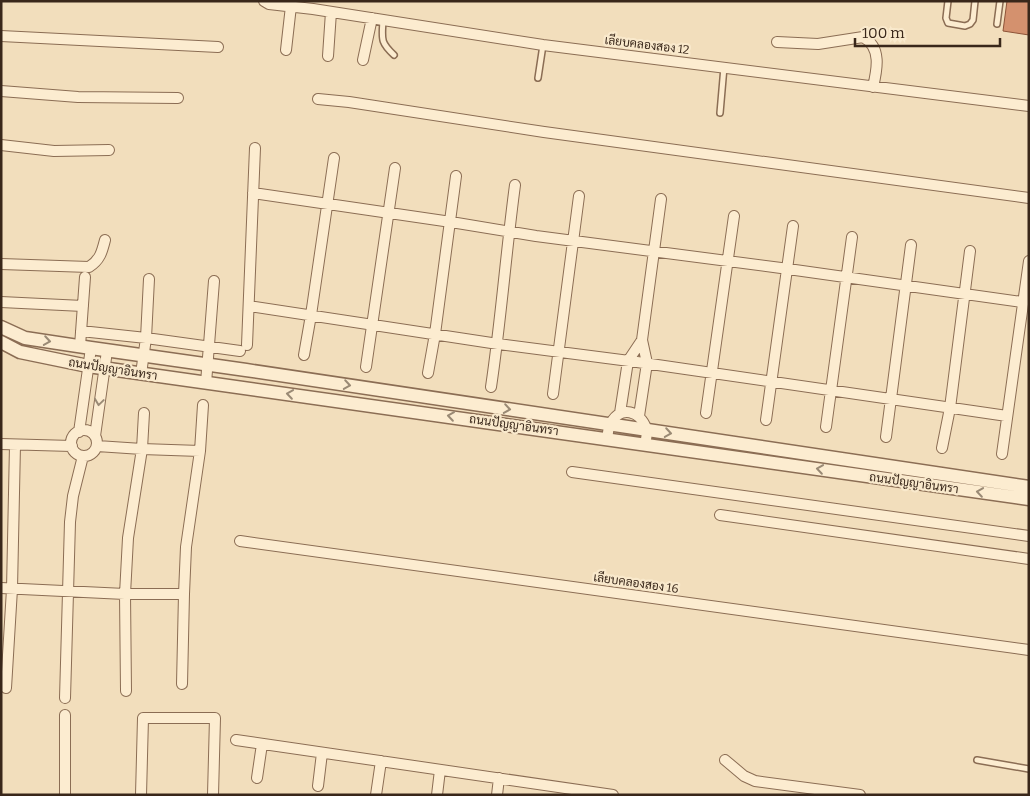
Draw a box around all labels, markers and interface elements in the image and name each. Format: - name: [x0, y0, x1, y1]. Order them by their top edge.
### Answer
- scale bar: [855, 15, 1000, 47]
- text: 100 m: [862, 24, 905, 42]
- street label: เลียบคลองสอง 12: [604, 32, 690, 57]
- one-way arrow: [43, 336, 52, 346]
- street label: ถนนปัญญาอินทรา: [67, 355, 159, 383]
- one-way arrow: [343, 379, 351, 390]
- one-way arrow: [286, 390, 294, 400]
- one-way arrow: [95, 398, 105, 406]
- one-way arrow: [504, 403, 512, 414]
- one-way arrow: [447, 412, 455, 422]
- street label: ถนนปัญญาอินทรา: [468, 412, 560, 438]
- one-way arrow: [665, 427, 673, 438]
- one-way arrow: [815, 465, 824, 475]
- street label: ถนนปัญญาอินทรา: [868, 470, 960, 496]
- one-way arrow: [976, 488, 985, 498]
- street label: เลียบคลองสอง 16: [593, 569, 680, 596]

